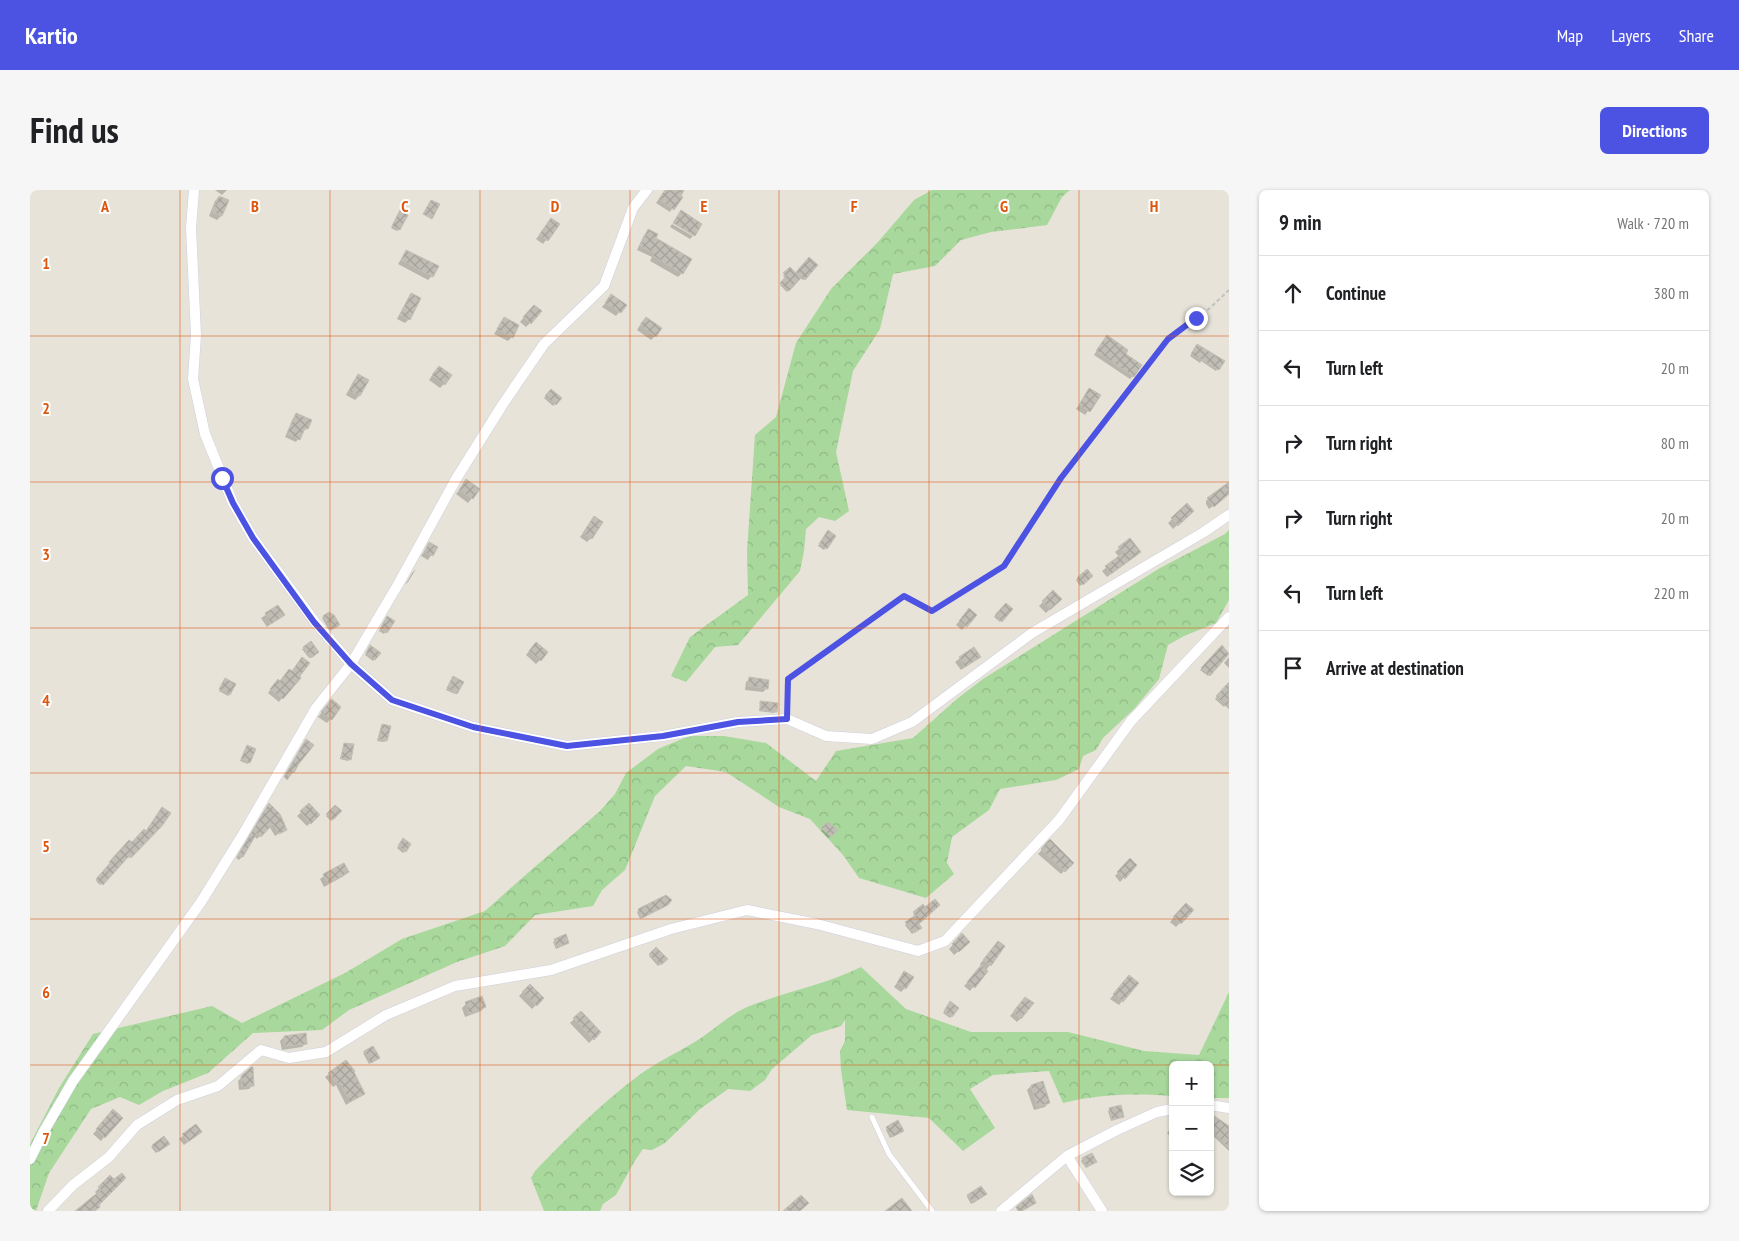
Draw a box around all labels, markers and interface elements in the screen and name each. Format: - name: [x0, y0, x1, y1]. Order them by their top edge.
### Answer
- text: Kartio: [25, 20, 78, 51]
- text: Map: [1557, 24, 1583, 47]
- text: Layers: [1611, 24, 1651, 47]
- text: Share: [1679, 24, 1714, 47]
- text: Find us: [30, 107, 119, 153]
- button: Directions: [1600, 107, 1709, 154]
- text: A: [100, 196, 110, 216]
- text: B: [251, 196, 259, 216]
- text: C: [401, 196, 409, 216]
- text: D: [551, 196, 560, 216]
- text: E: [701, 196, 708, 216]
- text: F: [851, 196, 858, 216]
- text: G: [1000, 196, 1008, 216]
- text: H: [1150, 196, 1158, 216]
- text: 9 min: [1279, 209, 1321, 236]
- text: Walk · 720 m: [1617, 213, 1689, 233]
- text: 1: [42, 253, 50, 273]
- icon: ahead: [1279, 279, 1307, 307]
- text: Continue: [1326, 281, 1386, 305]
- text: 380 m: [1654, 283, 1689, 303]
- route end: [1185, 307, 1208, 330]
- icon: left: [1279, 354, 1307, 382]
- text: Turn left: [1326, 356, 1383, 380]
- text: 20 m: [1661, 358, 1689, 378]
- text: 2: [42, 398, 50, 418]
- icon: right: [1279, 429, 1307, 457]
- text: Turn right: [1326, 431, 1392, 455]
- text: 80 m: [1661, 433, 1689, 453]
- route start: [211, 467, 234, 490]
- icon: right: [1279, 504, 1307, 532]
- text: Turn right: [1326, 506, 1392, 530]
- text: 20 m: [1661, 508, 1689, 528]
- text: 3: [42, 544, 50, 564]
- icon: left: [1279, 579, 1307, 607]
- text: Turn left: [1326, 581, 1383, 605]
- text: 220 m: [1654, 583, 1689, 603]
- icon: arrive: [1279, 654, 1307, 682]
- text: Arrive at destination: [1326, 656, 1464, 680]
- text: 4: [42, 690, 50, 710]
- text: 5: [42, 836, 50, 856]
- text: 6: [42, 982, 50, 1002]
- map controls: [1169, 1061, 1214, 1196]
- button: +: [1169, 1061, 1214, 1106]
- button: −: [1169, 1106, 1214, 1151]
- text: 7: [42, 1128, 50, 1148]
- button: layers: [1169, 1151, 1214, 1196]

